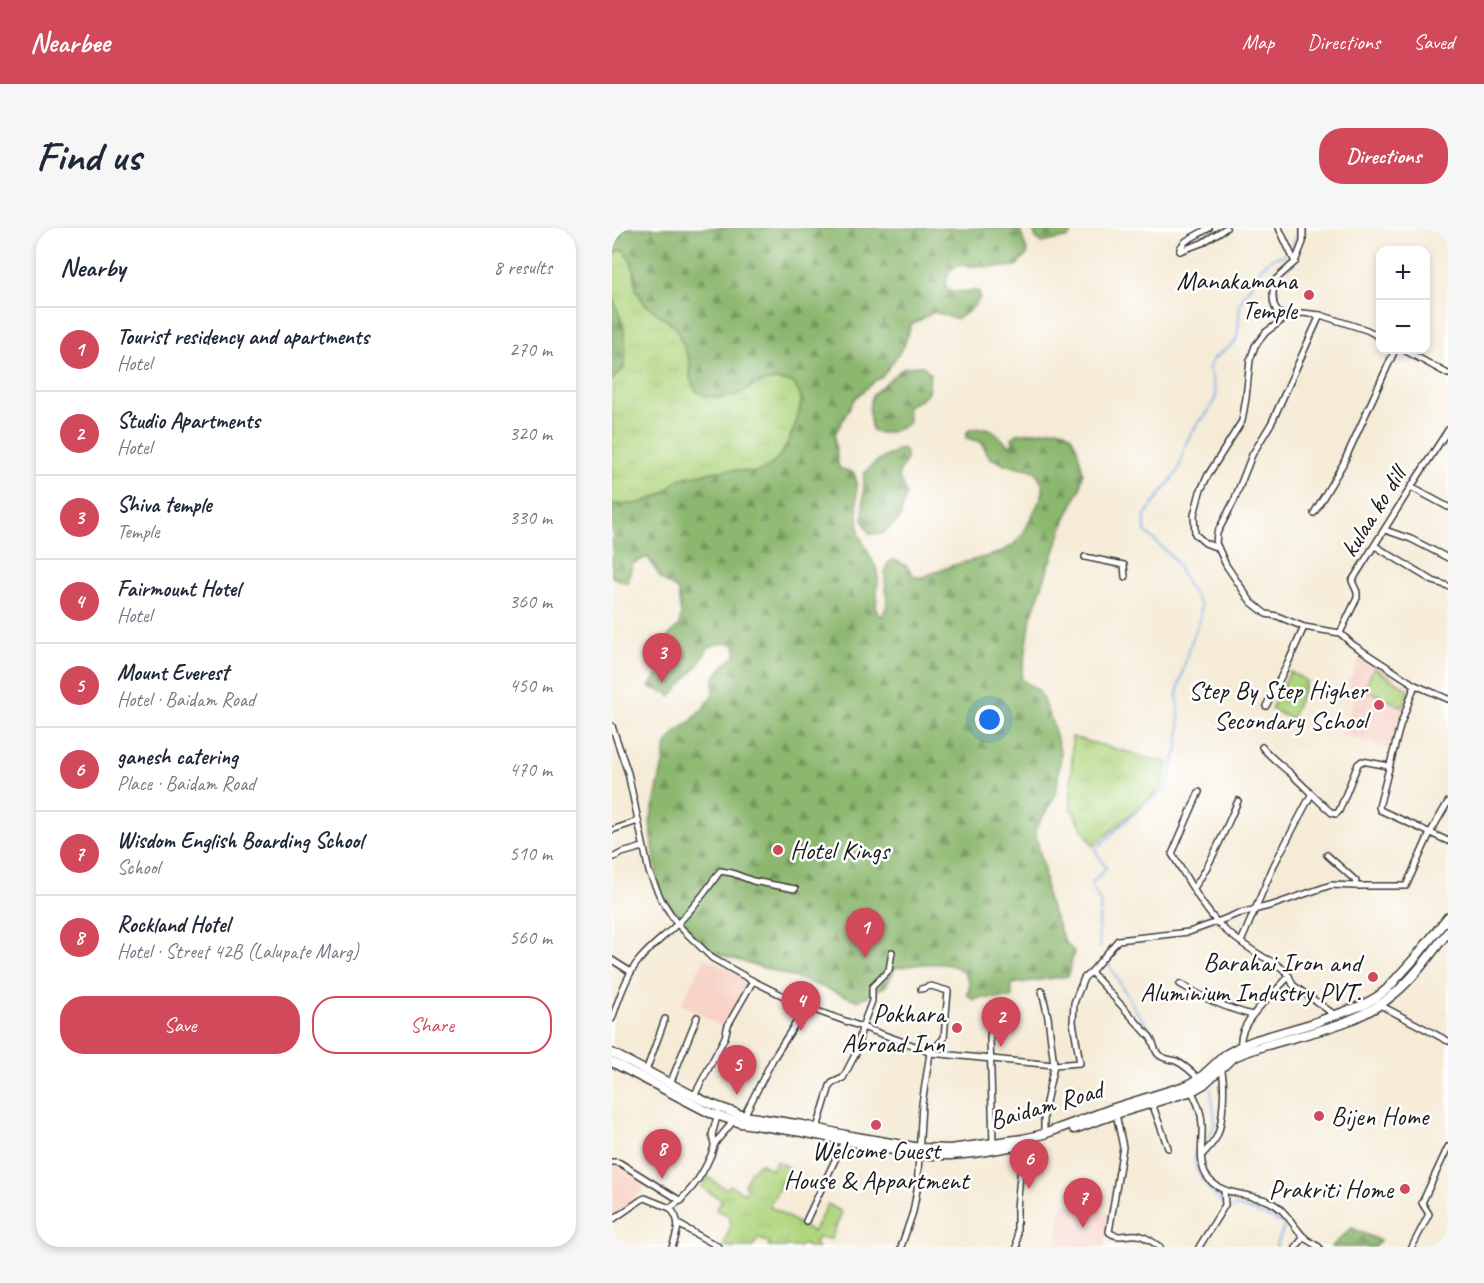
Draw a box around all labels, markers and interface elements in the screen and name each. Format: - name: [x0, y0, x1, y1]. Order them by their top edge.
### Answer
- text: Nearbee: [30, 25, 110, 60]
- text: Map: [1242, 29, 1274, 55]
- text: Directions: [1307, 29, 1380, 55]
- text: Saved: [1413, 29, 1454, 55]
- button: Directions: [1319, 128, 1448, 184]
- text: Find us: [36, 130, 141, 183]
- map controls: [1376, 246, 1430, 354]
- button: +: [1376, 246, 1430, 300]
- text: Nearby: [60, 251, 125, 284]
- text: 8 results: [493, 255, 552, 280]
- place label: Manakamana Temple: [1177, 264, 1299, 327]
- marker: Manakamana Temple: [1302, 288, 1316, 302]
- button: −: [1376, 300, 1430, 354]
- text: Tourist residency and apartments: [117, 323, 369, 351]
- text: 1: [75, 337, 84, 362]
- text: 270 m: [509, 337, 552, 362]
- text: Hotel: [117, 351, 152, 376]
- text: Studio Apartments: [117, 407, 260, 435]
- text: 2: [75, 421, 84, 446]
- text: 320 m: [509, 421, 552, 446]
- text: Hotel: [117, 435, 152, 460]
- street label: kulaa ko dill: [1333, 457, 1416, 563]
- text: Shiva temple: [117, 491, 211, 519]
- text: 3: [75, 505, 84, 530]
- text: 330 m: [509, 505, 552, 530]
- text: Temple: [117, 519, 160, 544]
- text: Fairmount Hotel: [117, 575, 240, 603]
- text: 4: [75, 589, 84, 614]
- text: 360 m: [509, 589, 552, 614]
- text: Hotel: [117, 603, 152, 628]
- pin: 3: [643, 634, 682, 683]
- text: Mount Everest: [117, 659, 228, 687]
- text: 5: [75, 673, 84, 698]
- text: 450 m: [509, 673, 552, 698]
- place label: Step By Step Higher Secondary School: [1188, 674, 1372, 737]
- text: Hotel · Baidam Road: [117, 687, 255, 712]
- marker: Step By Step Higher Secondary School: [1372, 698, 1386, 712]
- your location: [975, 705, 1004, 734]
- text: ganesh catering: [117, 743, 238, 771]
- text: 6: [75, 757, 84, 782]
- text: 470 m: [509, 757, 552, 782]
- text: Place · Baidam Road: [117, 771, 255, 796]
- text: Wisdom English Boarding School: [117, 827, 363, 855]
- place label: Hotel Kings: [790, 834, 891, 867]
- text: 7: [75, 841, 84, 866]
- text: 510 m: [509, 841, 552, 866]
- marker: Hotel Kings: [771, 843, 785, 857]
- text: School: [117, 855, 160, 880]
- pin: 1: [846, 908, 884, 958]
- text: Rockland Hotel: [117, 911, 230, 939]
- text: 8: [75, 925, 84, 950]
- text: 560 m: [509, 925, 552, 950]
- text: Hotel · Street 42B (Lalupate Marg): [117, 939, 359, 964]
- place label: Barahai Iron and Aluminium Industry PVT.: [1140, 946, 1365, 1009]
- marker: Barahai Iron and Aluminium Industry PVT.: [1366, 970, 1380, 984]
- pin: 4: [782, 982, 820, 1031]
- button: Save: [60, 996, 300, 1054]
- button: Share: [312, 996, 552, 1054]
- place label: Pokhara Abroad Inn: [842, 997, 947, 1060]
- pin: 2: [982, 998, 1020, 1047]
- marker: Pokhara Abroad Inn: [950, 1021, 964, 1035]
- pin: 5: [718, 1046, 756, 1095]
- street label: Baidam Road: [986, 1072, 1110, 1137]
- place label: Bijen Home: [1331, 1100, 1431, 1133]
- marker: Bijen Home: [1312, 1109, 1326, 1123]
- marker: Welcome Guest House & Appartment: [869, 1118, 883, 1132]
- pin: 8: [643, 1130, 682, 1179]
- place label: Welcome Guest House & Appartment: [784, 1134, 971, 1197]
- pin: 6: [1010, 1140, 1048, 1189]
- place label: Prakriti Home: [1269, 1173, 1395, 1206]
- pin: 7: [1064, 1178, 1102, 1228]
- marker: Prakriti Home: [1398, 1182, 1412, 1196]

